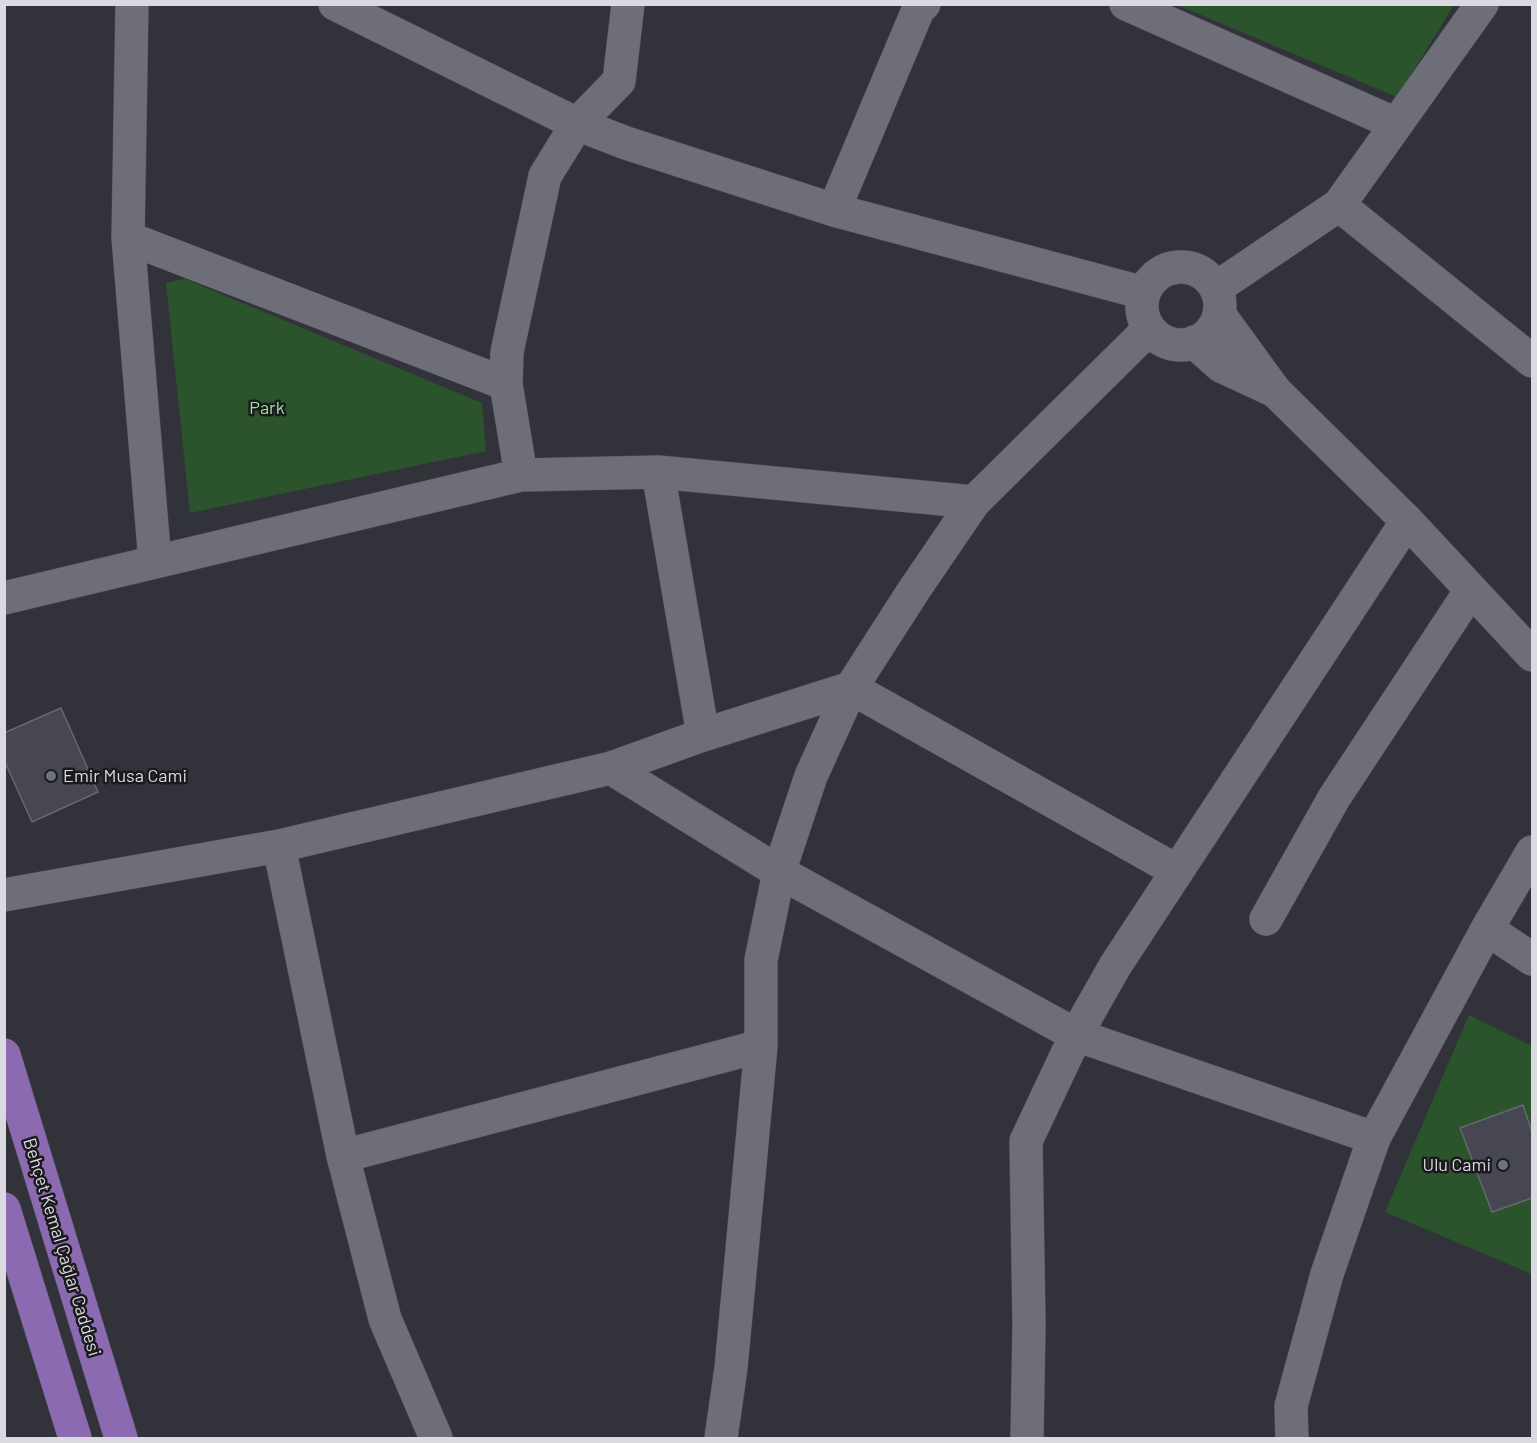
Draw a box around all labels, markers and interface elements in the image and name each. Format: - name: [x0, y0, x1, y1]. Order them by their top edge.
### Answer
- park label: Park: [249, 397, 285, 419]
- place label: Emir Musa Cami: [63, 765, 187, 787]
- marker: Emir Musa Cami: [44, 769, 58, 783]
- street label: Behçet Kemal Çağlar Caddesi: [18, 1135, 106, 1359]
- place label: Ulu Cami: [1422, 1154, 1491, 1176]
- marker: Ulu Cami: [1496, 1158, 1510, 1172]

